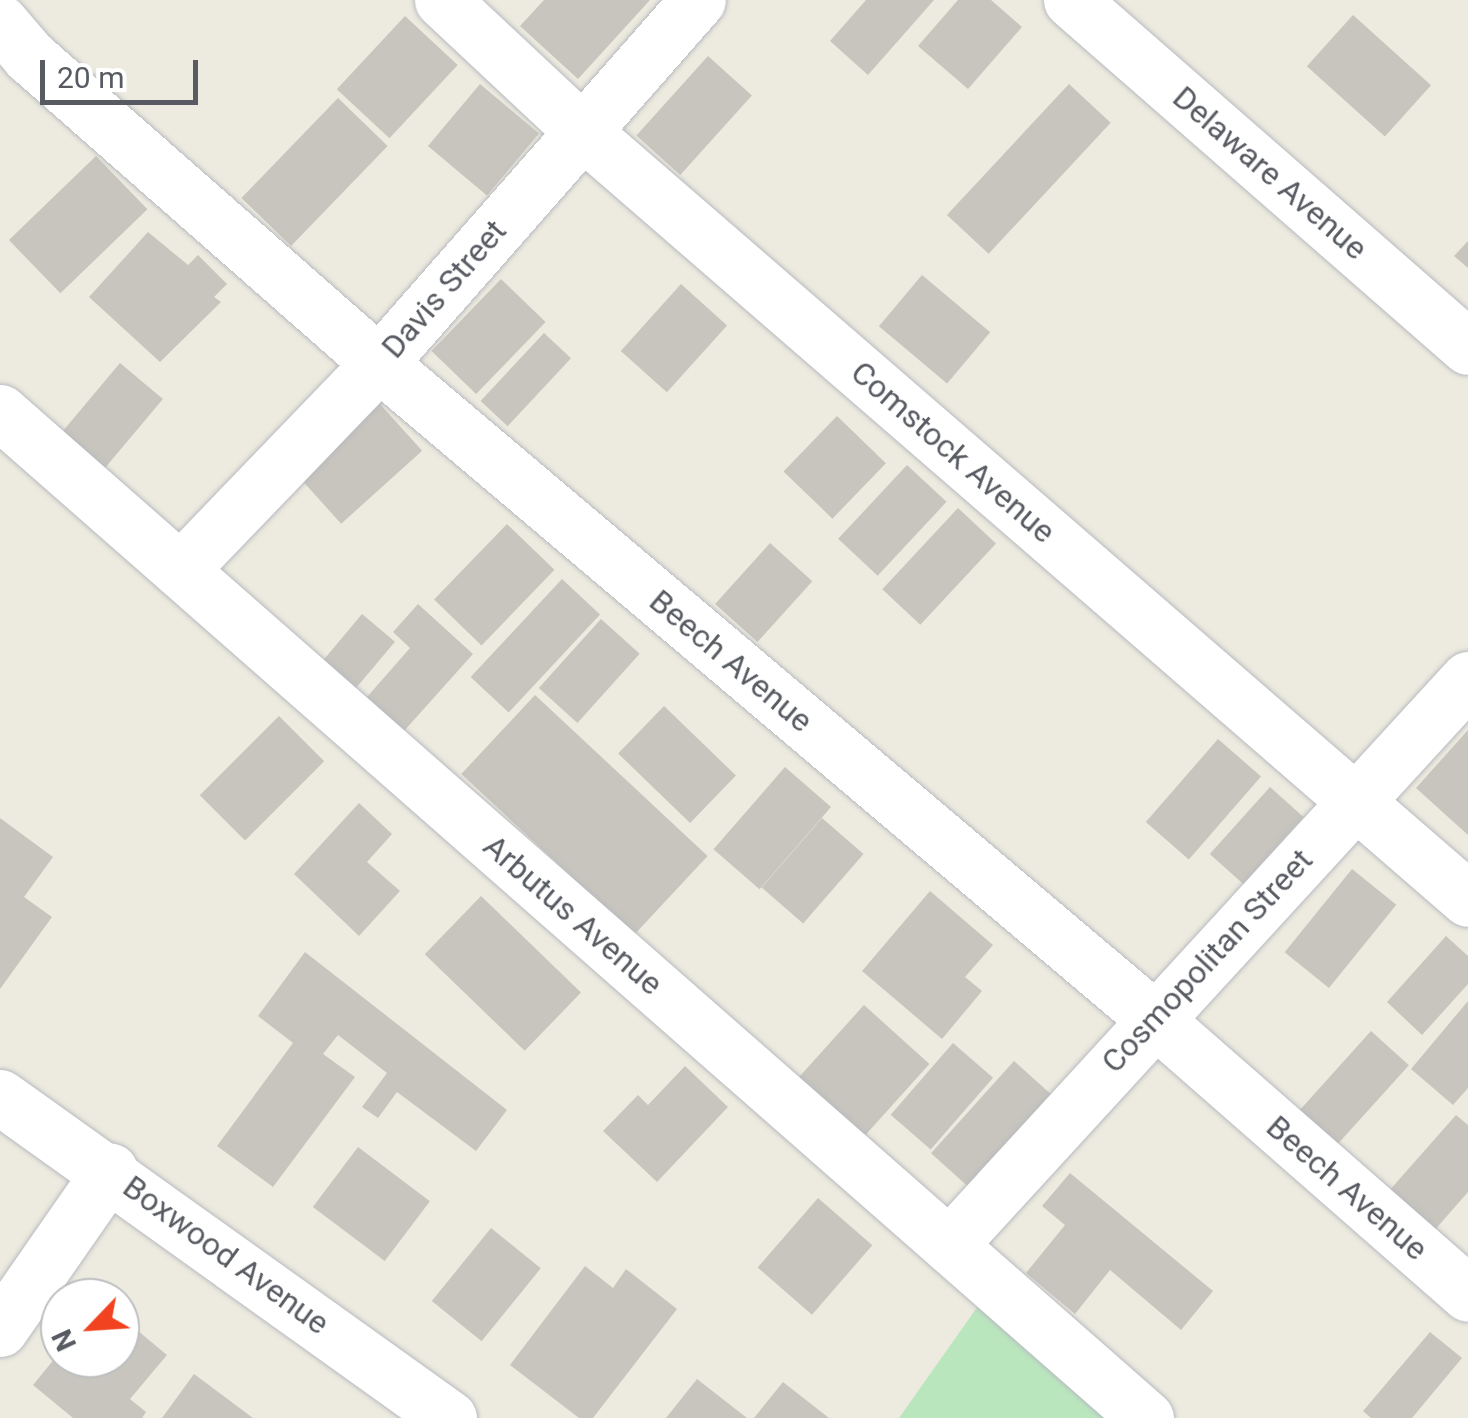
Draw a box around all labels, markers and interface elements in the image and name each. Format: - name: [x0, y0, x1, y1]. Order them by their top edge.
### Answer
- scale bar: [45, 40, 202, 102]
- text: 20 m: [57, 60, 124, 95]
- street label: Delaware Avenue: [1165, 78, 1375, 268]
- street label: Davis Street: [374, 212, 514, 366]
- street label: Comstock Avenue: [843, 353, 1063, 551]
- street label: Beech Avenue: [642, 582, 820, 740]
- street label: Arbutus Avenue: [476, 827, 670, 1003]
- street label: Cosmopolitan Street: [1094, 841, 1320, 1081]
- street label: Beech Avenue: [1259, 1108, 1435, 1268]
- street label: Boxwood Avenue: [116, 1167, 336, 1343]
- north arrow: [40, 1278, 140, 1378]
- text: N: [45, 1324, 83, 1356]

